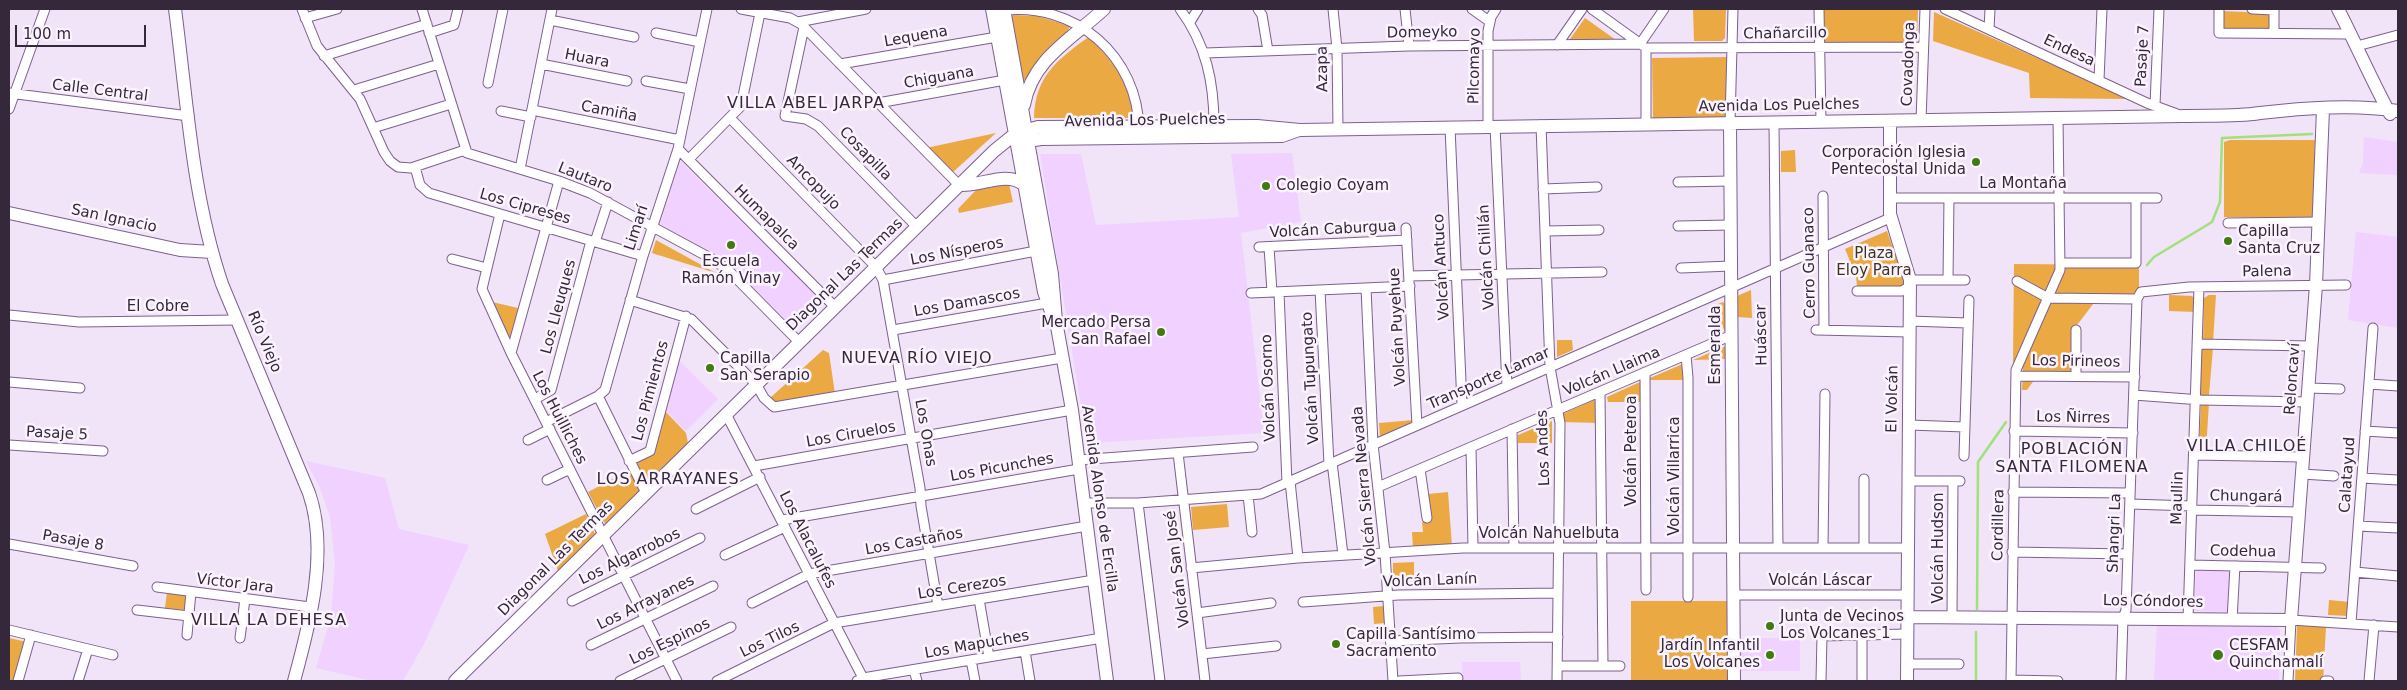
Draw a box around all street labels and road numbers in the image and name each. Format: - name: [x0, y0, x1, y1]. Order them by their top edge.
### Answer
- street label: Covadonga: [1899, 21, 1919, 107]
- street label: Lequena: [883, 23, 949, 51]
- street label: Domeyko: [1386, 23, 1458, 43]
- street label: Chañarcillo: [1743, 24, 1827, 44]
- street label: Pasaje 7: [2132, 24, 2154, 88]
- street label: Pilcomayo: [1465, 28, 1485, 104]
- street label: Endesa: [2040, 31, 2098, 71]
- street label: Huara: [563, 46, 611, 72]
- street label: Azapa: [1314, 46, 1332, 92]
- street label: Chiguana: [902, 63, 976, 93]
- street label: Calle Central: [51, 76, 149, 106]
- street label: Avenida Los Puelches: [1698, 96, 1860, 116]
- street label: Camiña: [579, 98, 639, 126]
- street label: Avenida Los Puelches: [1064, 111, 1226, 131]
- street label: Cosapilla: [835, 123, 895, 185]
- street label: Ancopujo: [782, 152, 844, 214]
- street label: Lautaro: [555, 159, 615, 197]
- street label: La Montaña: [1979, 175, 2067, 193]
- street label: Humapalca: [730, 182, 802, 254]
- street label: Los Cipreses: [477, 185, 573, 229]
- street label: San Ignacio: [69, 201, 159, 237]
- street label: Limarí: [621, 203, 653, 253]
- street label: Volcán Chillán: [1475, 204, 1499, 310]
- street label: Cerro Guanaco: [1800, 207, 1820, 319]
- street label: Volcán Antuco: [1430, 213, 1454, 321]
- street label: Diagonal Las Termas: [783, 215, 907, 335]
- street label: Volcán Caburgua: [1269, 218, 1397, 242]
- street label: Los Nísperos: [909, 234, 1005, 270]
- street label: Los Lleuques: [538, 258, 580, 356]
- street label: Palena: [2242, 263, 2292, 281]
- street label: Volcán Puyehue: [1386, 267, 1410, 387]
- street label: Los Damascos: [913, 285, 1021, 321]
- street label: El Cobre: [127, 298, 189, 316]
- street label: Huáscar: [1752, 304, 1772, 366]
- street label: Esmeralda: [1707, 305, 1725, 385]
- street label: Río Viejo: [243, 308, 285, 376]
- street label: Volcán Tupungato: [1299, 311, 1323, 445]
- street label: Volcán Osorno: [1258, 334, 1280, 442]
- street label: Los Pimientos: [629, 339, 673, 443]
- street label: Reloncaví: [2281, 342, 2305, 416]
- street label: Volcán Llaima: [1561, 343, 1663, 401]
- street label: Transporte Lamar: [1425, 344, 1553, 414]
- street label: Los Pirineos: [2031, 352, 2121, 372]
- street label: El Volcán: [1883, 365, 1903, 433]
- street label: Los Huilliches: [528, 368, 590, 468]
- street label: Volcán Peteroa: [1623, 395, 1641, 507]
- street label: Los Onas: [910, 398, 940, 468]
- street label: Avenida Alonso de Ercilla: [1077, 405, 1121, 593]
- street label: Volcán Sierra Nevada: [1349, 405, 1381, 567]
- street label: Los Ñirres: [2036, 408, 2110, 428]
- street label: Los Andes: [1534, 410, 1554, 486]
- street label: Volcán Villarrica: [1666, 416, 1684, 536]
- street label: Los Ciruelos: [805, 418, 897, 452]
- street label: Pasaje 5: [25, 423, 89, 445]
- street label: Calatayud: [2336, 436, 2360, 514]
- street label: Los Picunches: [949, 450, 1055, 486]
- street label: Maullin: [2168, 471, 2188, 525]
- street label: Chungará: [2209, 487, 2283, 507]
- street label: Los Alacalufes: [775, 488, 839, 592]
- street label: Cordillera: [1989, 489, 2009, 561]
- street label: Volcán Hudson: [1930, 493, 1948, 603]
- street label: Shangri La: [2105, 493, 2125, 573]
- street label: Diagonal Las Termas: [495, 498, 617, 620]
- street label: Volcán San José: [1162, 509, 1194, 629]
- street label: Los Algarrobos: [576, 525, 684, 589]
- street label: Los Castaños: [864, 525, 964, 559]
- street label: Volcán Nahuelbuta: [1478, 525, 1620, 543]
- street label: Pasaje 8: [41, 527, 105, 555]
- street label: Codehua: [2210, 542, 2276, 562]
- street label: Víctor Jara: [195, 570, 275, 598]
- street label: Volcán Lanín: [1382, 570, 1478, 592]
- street label: Los Arrayanes: [594, 572, 698, 634]
- street label: Los Cerezos: [916, 572, 1008, 604]
- street label: Volcán Láscar: [1768, 572, 1872, 590]
- street label: Los Cóndores: [2103, 592, 2203, 612]
- street label: Los Espinos: [627, 615, 713, 669]
- street label: Los Tilos: [737, 618, 803, 662]
- street label: Los Mapuches: [923, 627, 1031, 663]

